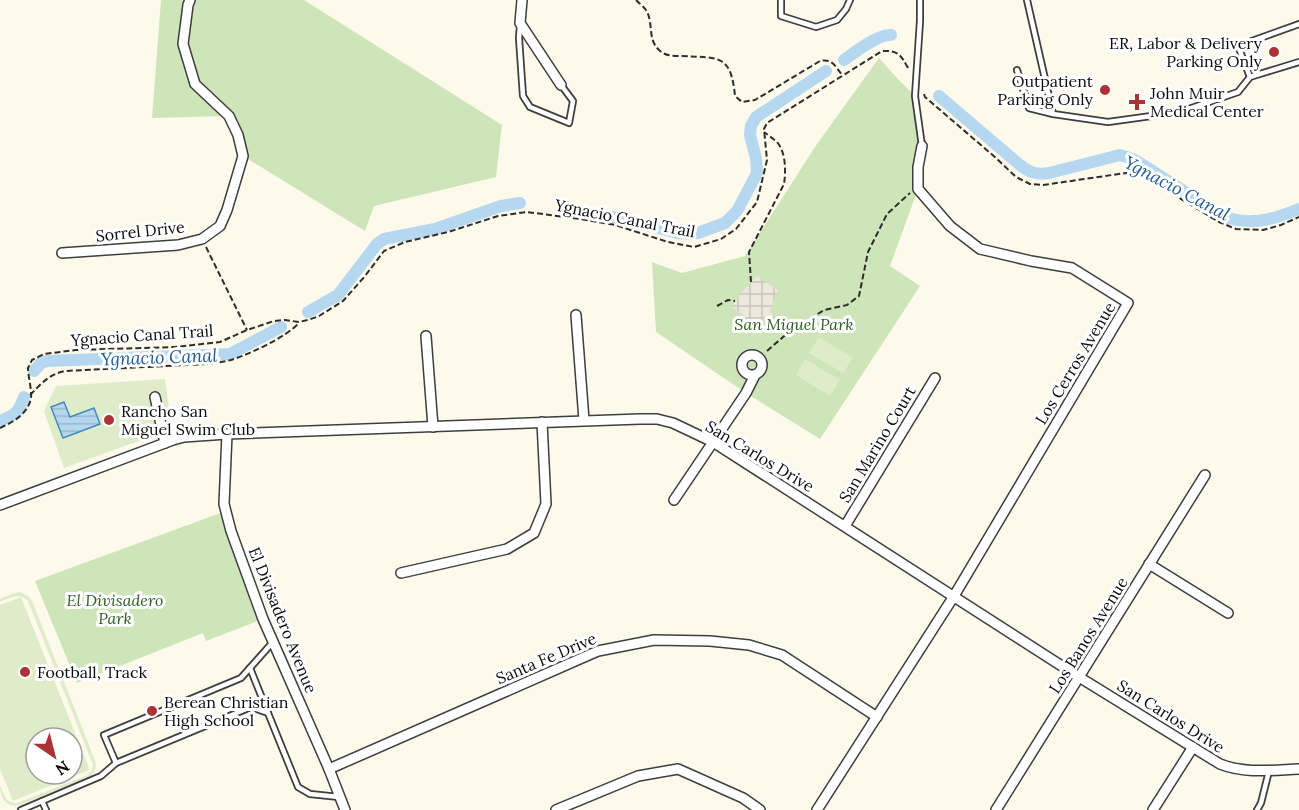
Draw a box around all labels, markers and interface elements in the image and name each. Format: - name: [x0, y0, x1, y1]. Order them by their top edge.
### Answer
- place label: ER, Labor & Delivery Parking Only: [1109, 33, 1263, 71]
- marker: ER, Labor & Delivery Parking Only: [1267, 45, 1281, 59]
- place label: Outpatient Parking Only: [997, 71, 1094, 109]
- marker: Outpatient Parking Only: [1098, 83, 1112, 97]
- place label: John Muir Medical Center: [1149, 83, 1264, 121]
- marker: John Muir Medical Center: [1128, 93, 1146, 111]
- water label: Ygnacio Canal: [1120, 150, 1234, 226]
- street label: Ygnacio Canal Trail: [552, 194, 697, 241]
- street label: Sorrel Drive: [94, 216, 186, 246]
- street label: Los Cerros Avenue: [1031, 298, 1120, 428]
- park label: San Miguel Park: [734, 314, 854, 334]
- street label: Ygnacio Canal Trail: [69, 320, 214, 350]
- water label: Ygnacio Canal: [100, 343, 218, 371]
- street label: San Marino Court: [834, 381, 920, 506]
- place label: Rancho San Miguel Swim Club: [121, 401, 255, 439]
- marker: Rancho San Miguel Swim Club: [102, 413, 116, 427]
- street label: San Carlos Drive: [702, 416, 818, 496]
- street label: El Divisadero Avenue: [244, 544, 322, 696]
- street label: Los Banos Avenue: [1044, 573, 1132, 697]
- park label: El Divisadero Park: [67, 590, 163, 628]
- street label: Santa Fe Drive: [493, 628, 599, 688]
- place label: Football, Track: [37, 662, 148, 682]
- marker: Football, Track: [18, 665, 32, 679]
- street label: San Carlos Drive: [1114, 675, 1229, 757]
- place label: Berean Christian High School: [164, 692, 289, 730]
- marker: Berean Christian High School: [145, 704, 159, 718]
- north arrow: [24, 726, 84, 786]
- text: N: [52, 757, 73, 780]

